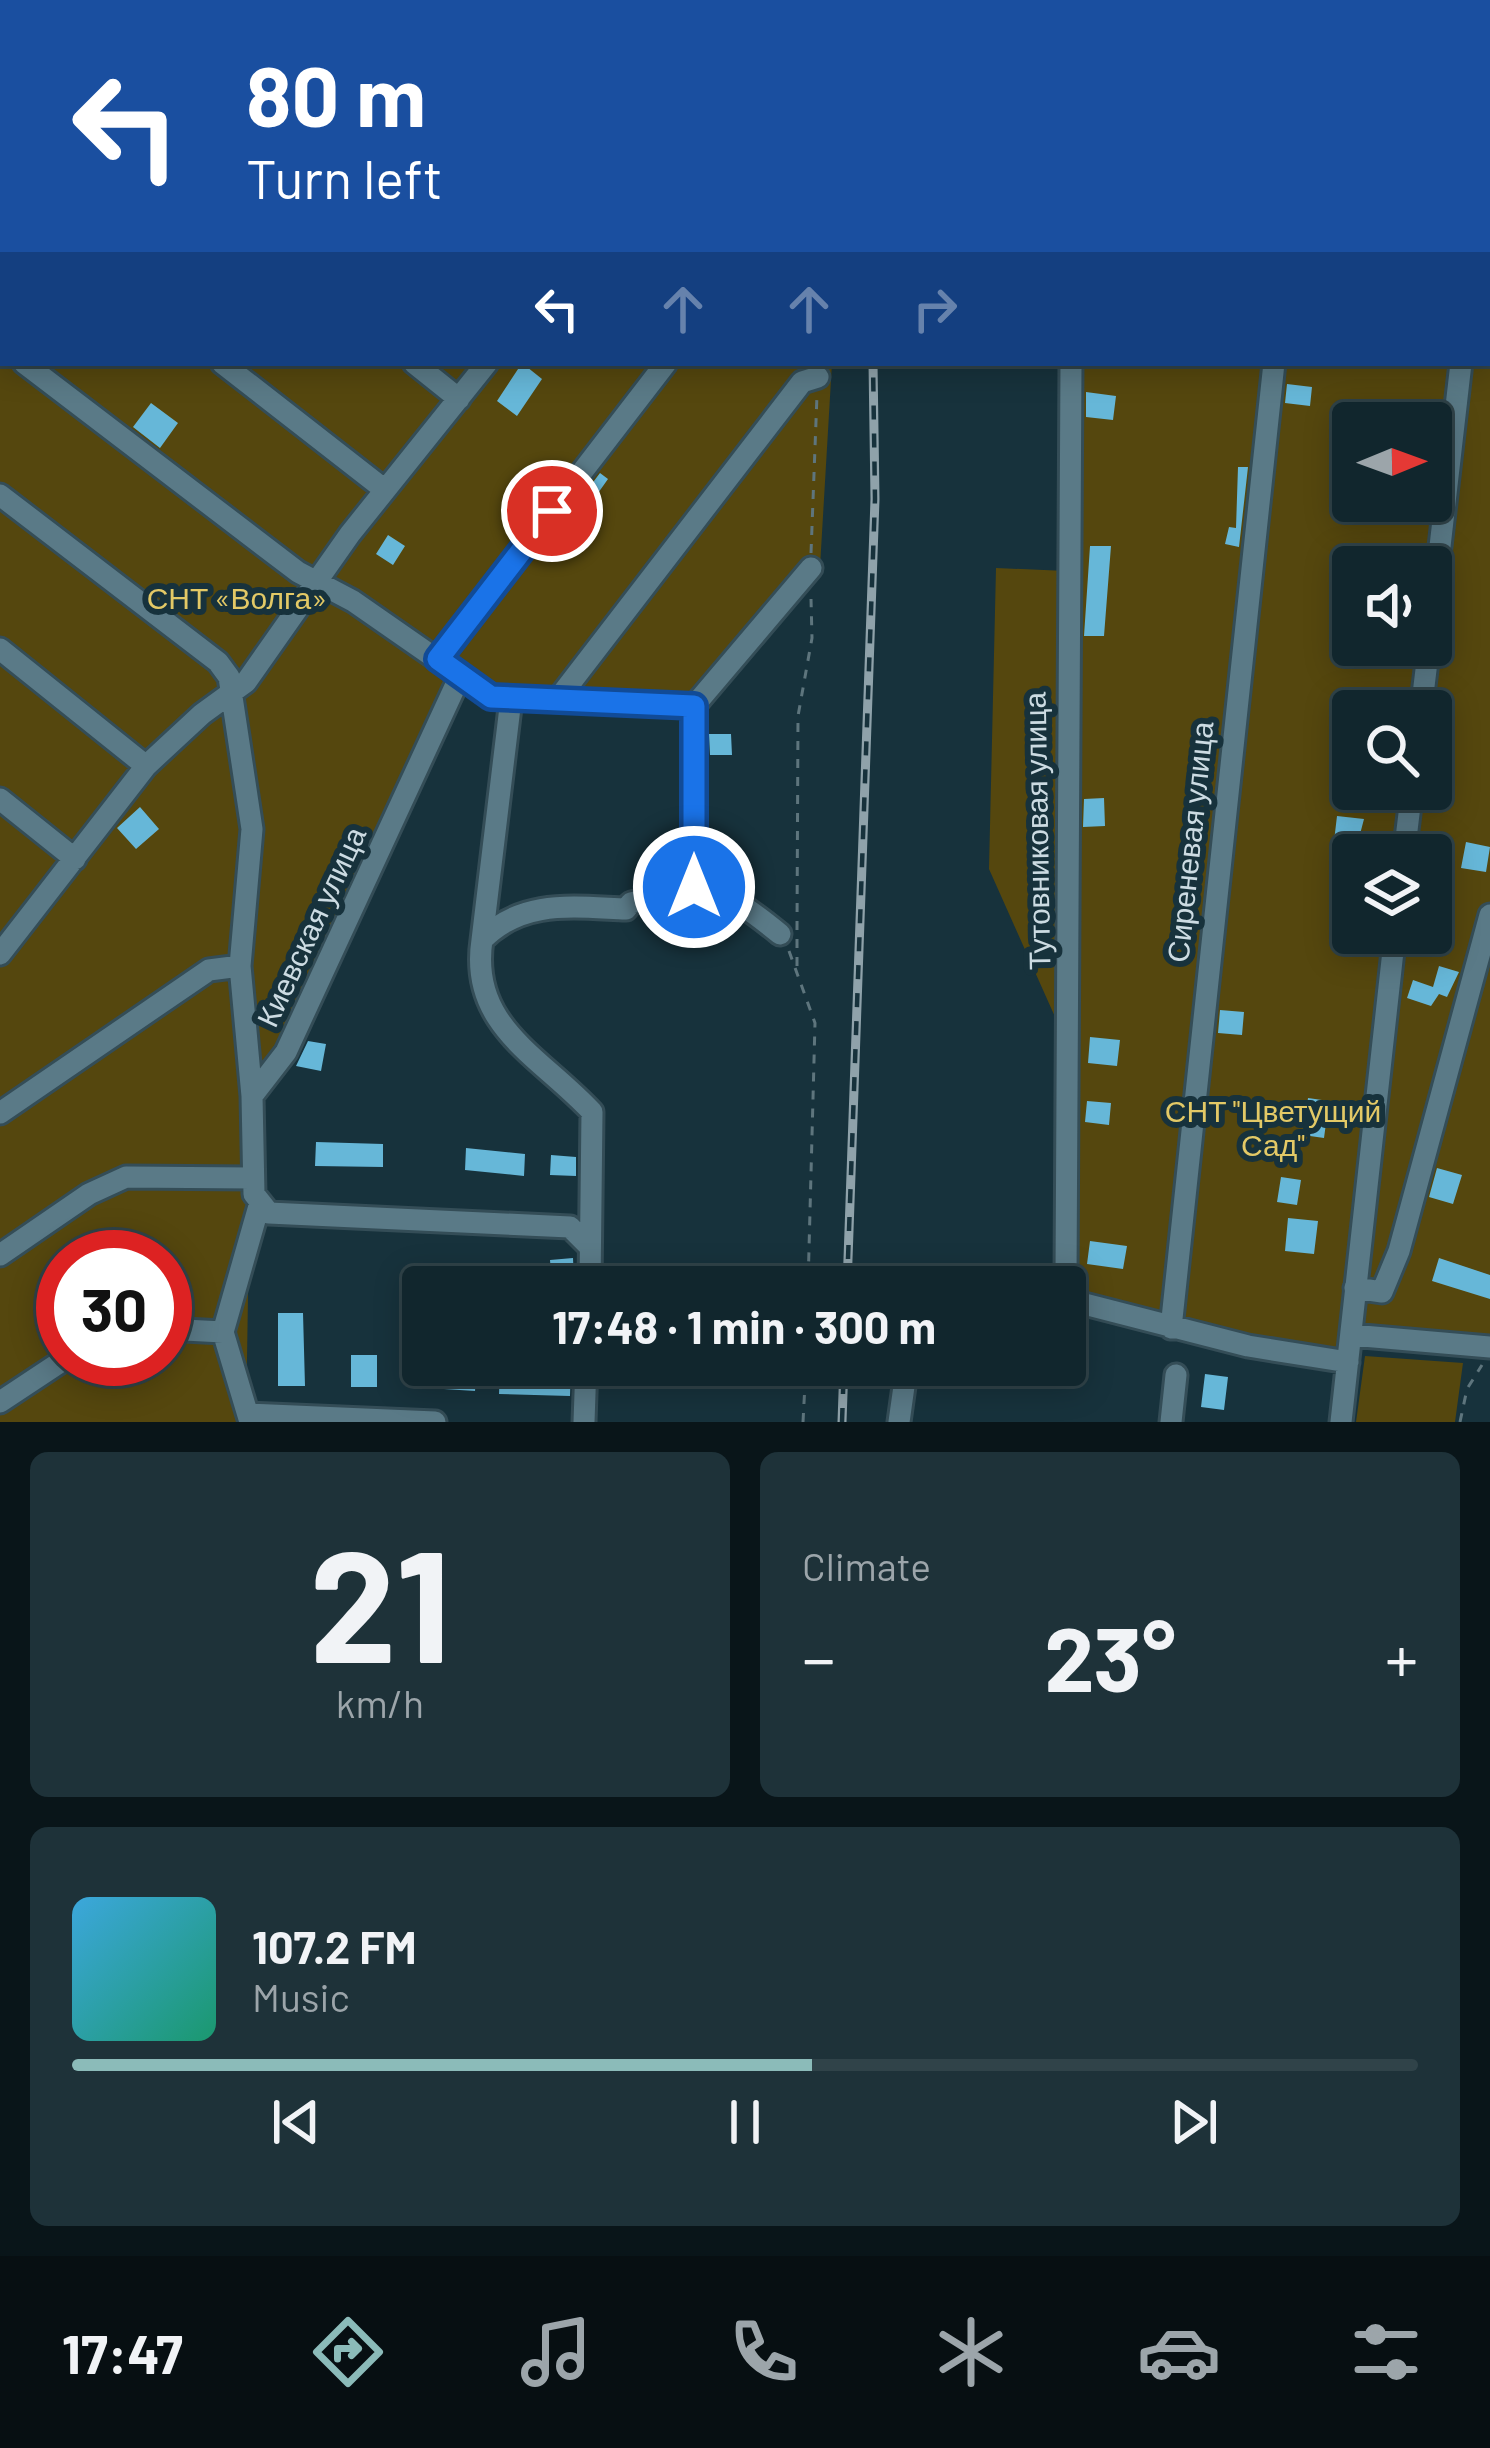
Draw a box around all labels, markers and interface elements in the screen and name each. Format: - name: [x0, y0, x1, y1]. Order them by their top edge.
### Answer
- text: 80 m: [246, 43, 426, 144]
- icon: left: [48, 48, 204, 204]
- text: Turn left: [246, 145, 443, 210]
- icon: left: [524, 276, 590, 342]
- icon: ahead: [650, 276, 716, 342]
- icon: ahead: [776, 276, 842, 342]
- icon: right: [902, 276, 968, 342]
- north arrow: [1332, 402, 1452, 522]
- map controls: [1332, 402, 1452, 954]
- pin: [501, 460, 603, 562]
- icon: arrive: [519, 478, 585, 544]
- button: sound: [1332, 546, 1452, 666]
- park label: СНТ «Волга»: [147, 579, 327, 615]
- button: search: [1332, 690, 1452, 810]
- street label: Тутовниковая улица: [1016, 691, 1056, 970]
- street label: Сиреневая улица: [1158, 719, 1220, 964]
- street label: Киевская улица: [248, 820, 372, 1032]
- position arrow: [631, 824, 757, 950]
- button: layers: [1332, 834, 1452, 954]
- park label: СНТ "Цветущий Сад": [1165, 1092, 1381, 1162]
- speed limit sign: 30: [36, 1230, 192, 1386]
- text: 17:48 · 1 min · 300 m: [552, 1299, 936, 1353]
- text: 21: [309, 1507, 451, 1694]
- text: Climate: [802, 1542, 931, 1589]
- text: 23°: [1044, 1602, 1176, 1710]
- text: −: [802, 1617, 835, 1696]
- text: +: [1385, 1617, 1418, 1696]
- text: km/h: [336, 1679, 424, 1726]
- text: 107.2 FM: [252, 1919, 417, 1973]
- text: Music: [252, 1973, 350, 2020]
- icon: previous: [263, 2089, 329, 2155]
- icon: pause: [712, 2089, 778, 2155]
- icon: next: [1161, 2089, 1227, 2155]
- icon: directions: [306, 2310, 390, 2394]
- icon: music: [514, 2310, 598, 2394]
- icon: phone: [722, 2310, 806, 2394]
- icon: climate: [929, 2310, 1013, 2394]
- icon: car: [1137, 2310, 1221, 2394]
- icon: filters: [1344, 2310, 1428, 2394]
- text: 17:47: [62, 2320, 183, 2385]

